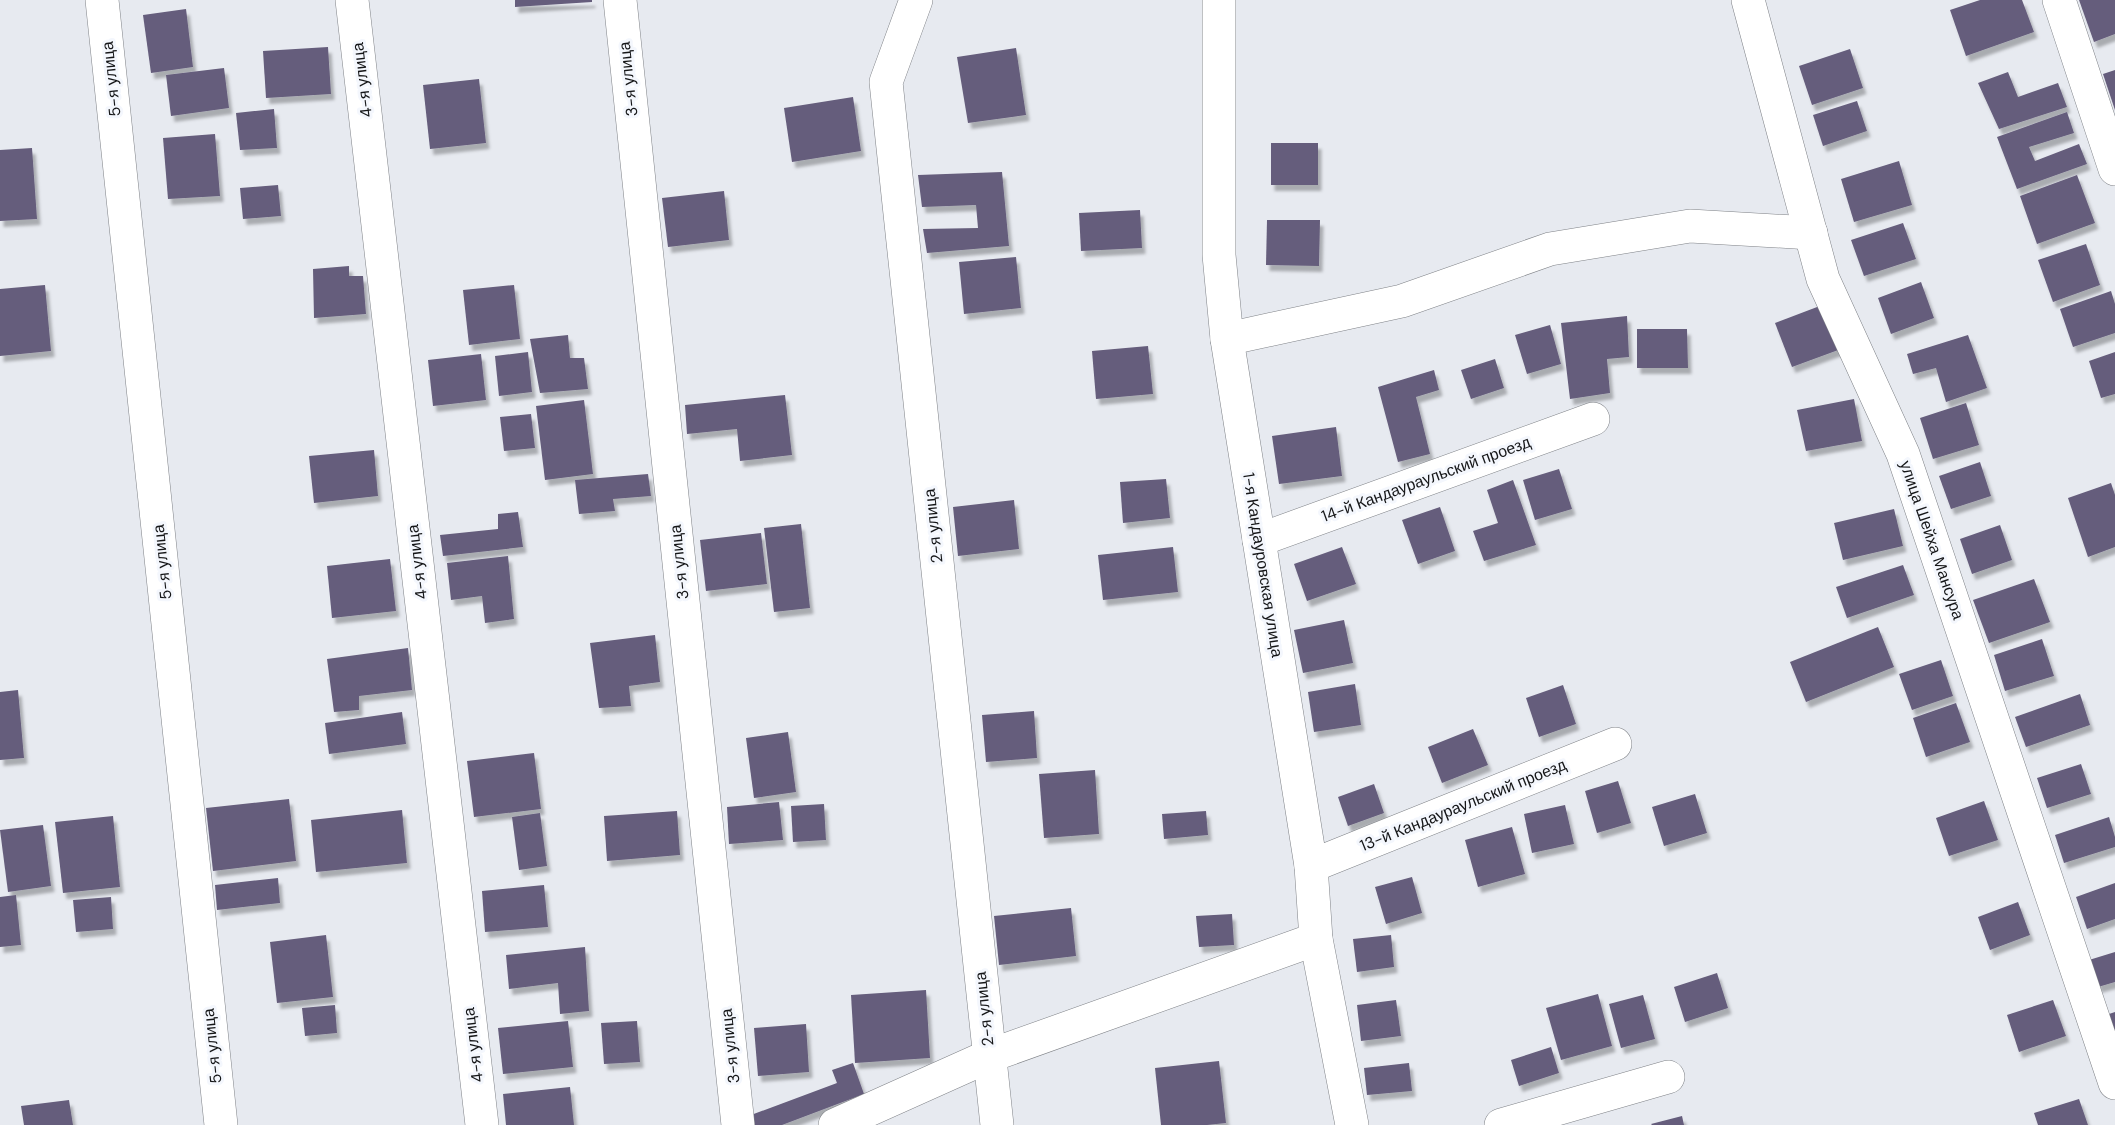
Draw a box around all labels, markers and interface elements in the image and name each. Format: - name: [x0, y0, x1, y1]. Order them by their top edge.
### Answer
- street label: 5-я улица: [97, 40, 125, 118]
- street label: 4-я улица: [347, 41, 377, 119]
- street label: 3-я улица: [614, 41, 642, 117]
- street label: 14-й Кандаураульский проезд: [1319, 431, 1534, 527]
- street label: улица Шейха Мансура: [1895, 458, 1969, 622]
- street label: 1-я Кандауровская улица: [1238, 471, 1288, 659]
- street label: 2-я улица: [919, 488, 947, 564]
- street label: 5-я улица: [148, 523, 176, 601]
- street label: 4-я улица: [402, 523, 432, 601]
- street label: 3-я улица: [665, 524, 693, 600]
- street label: 13-й Кандаураульский проезд: [1357, 754, 1570, 856]
- street label: 2-я улица: [970, 971, 998, 1047]
- street label: 4-я улица: [458, 1006, 488, 1084]
- street label: 5-я улица: [198, 1007, 226, 1085]
- street label: 3-я улица: [716, 1008, 744, 1084]

